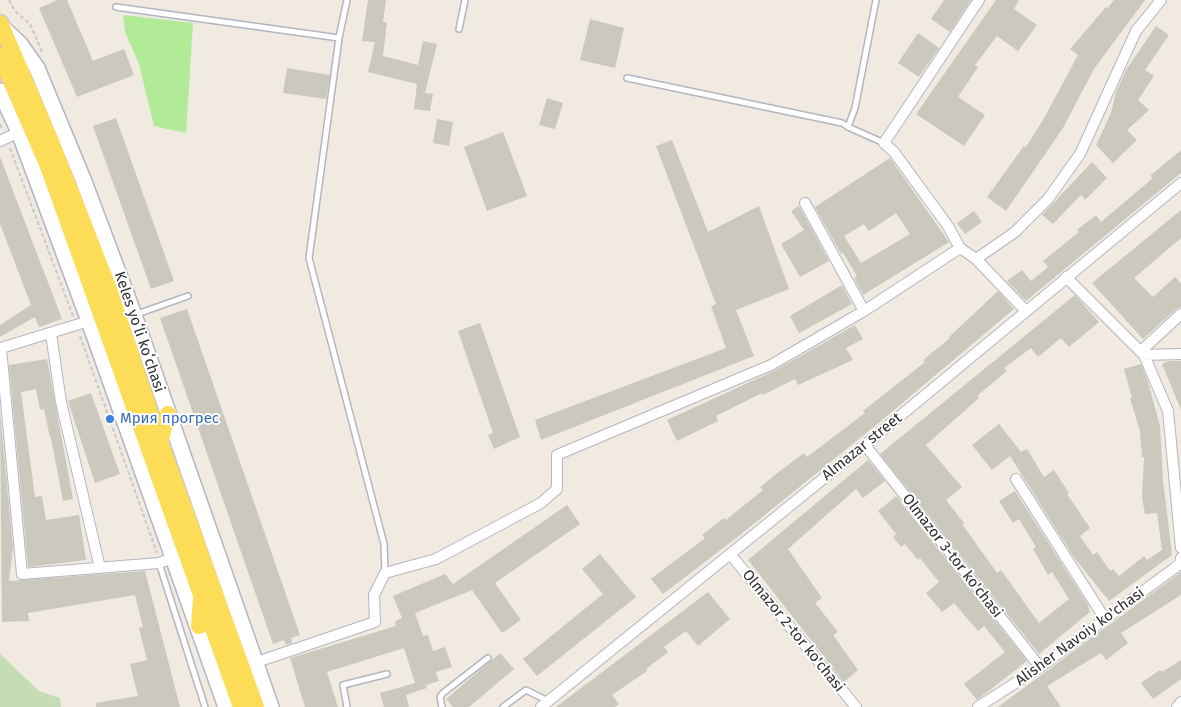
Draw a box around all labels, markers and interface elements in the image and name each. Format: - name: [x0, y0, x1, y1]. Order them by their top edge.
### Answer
- street label: Keles yoʻli koʻchasi: [110, 269, 168, 395]
- street label: Almazar street: [818, 409, 906, 485]
- place label: Мрия прогрес: [120, 410, 219, 428]
- marker: Мрия прогрес: [104, 413, 116, 425]
- street label: Olmazor 3-tor ko'chasi: [898, 490, 1006, 622]
- street label: Olmazor 2-tor ko'chasi: [738, 566, 848, 696]
- street label: Alisher Navoiy ko'chasi: [1012, 584, 1148, 690]

